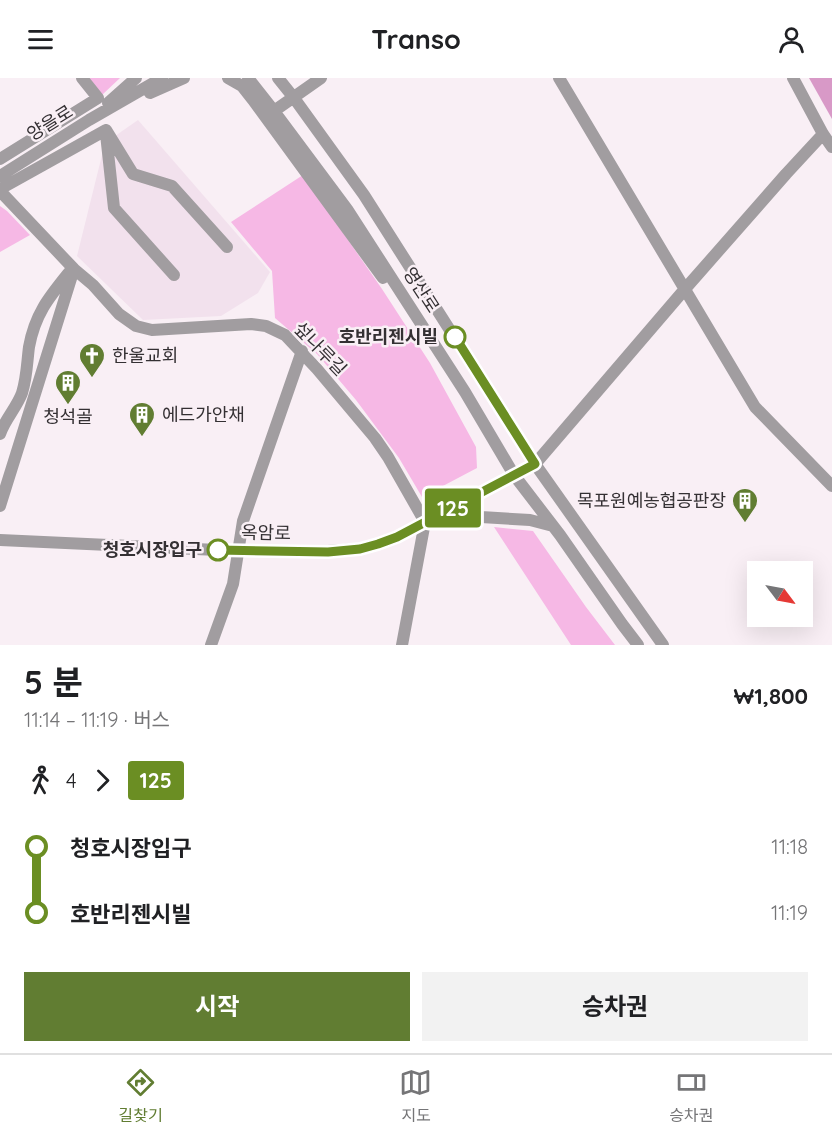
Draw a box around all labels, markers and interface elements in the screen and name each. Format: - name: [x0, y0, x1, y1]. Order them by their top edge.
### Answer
- text: Transo: [371, 22, 461, 56]
- icon: menu: [24, 23, 57, 56]
- icon: person: [775, 23, 808, 56]
- street label: 양을로: [23, 100, 77, 145]
- street label: 영산로: [398, 263, 445, 317]
- street label: 섶나루길: [289, 317, 352, 380]
- place label: 호반리젠시빌: [339, 325, 438, 348]
- marker: 호반리젠시빌: [444, 326, 466, 348]
- church icon: 한울교회: [77, 341, 107, 379]
- place label: 한울교회: [112, 344, 178, 367]
- building icon: 청석골: [53, 368, 83, 406]
- building icon: 에드가안채: [127, 400, 157, 438]
- place label: 에드가안채: [162, 403, 245, 426]
- place label: 청석골: [43, 405, 93, 428]
- building icon: 목포원예농협공판장: [730, 486, 760, 524]
- line badge: 125: [418, 488, 488, 528]
- place label: 목포원예농협공판장: [577, 489, 726, 512]
- text: 125: [437, 495, 469, 521]
- street label: 옥암로: [241, 521, 291, 544]
- place label: 청호시장입구: [103, 538, 202, 561]
- marker: 청호시장입구: [207, 539, 229, 561]
- north arrow: [747, 561, 813, 627]
- map controls: [747, 561, 813, 627]
- text: 5 분: [24, 661, 83, 702]
- text: ₩1,800: [734, 682, 808, 710]
- text: 11:14 – 11:19 · 버스: [24, 707, 170, 732]
- icon: walk: [24, 764, 57, 797]
- icon: forward: [86, 764, 119, 797]
- text: 125: [140, 767, 172, 793]
- text: 4: [66, 768, 77, 793]
- text: 청호시장입구: [70, 834, 191, 862]
- text: 11:18: [771, 834, 808, 859]
- text: 호반리젠시빌: [70, 900, 191, 928]
- text: 11:19: [771, 900, 808, 925]
- button: 시작: [24, 972, 410, 1041]
- button: 승차권: [422, 972, 808, 1041]
- tab: 길찾기: [118, 1066, 163, 1126]
- tab: 지도: [399, 1066, 432, 1126]
- tab: 승차권: [669, 1066, 714, 1126]

